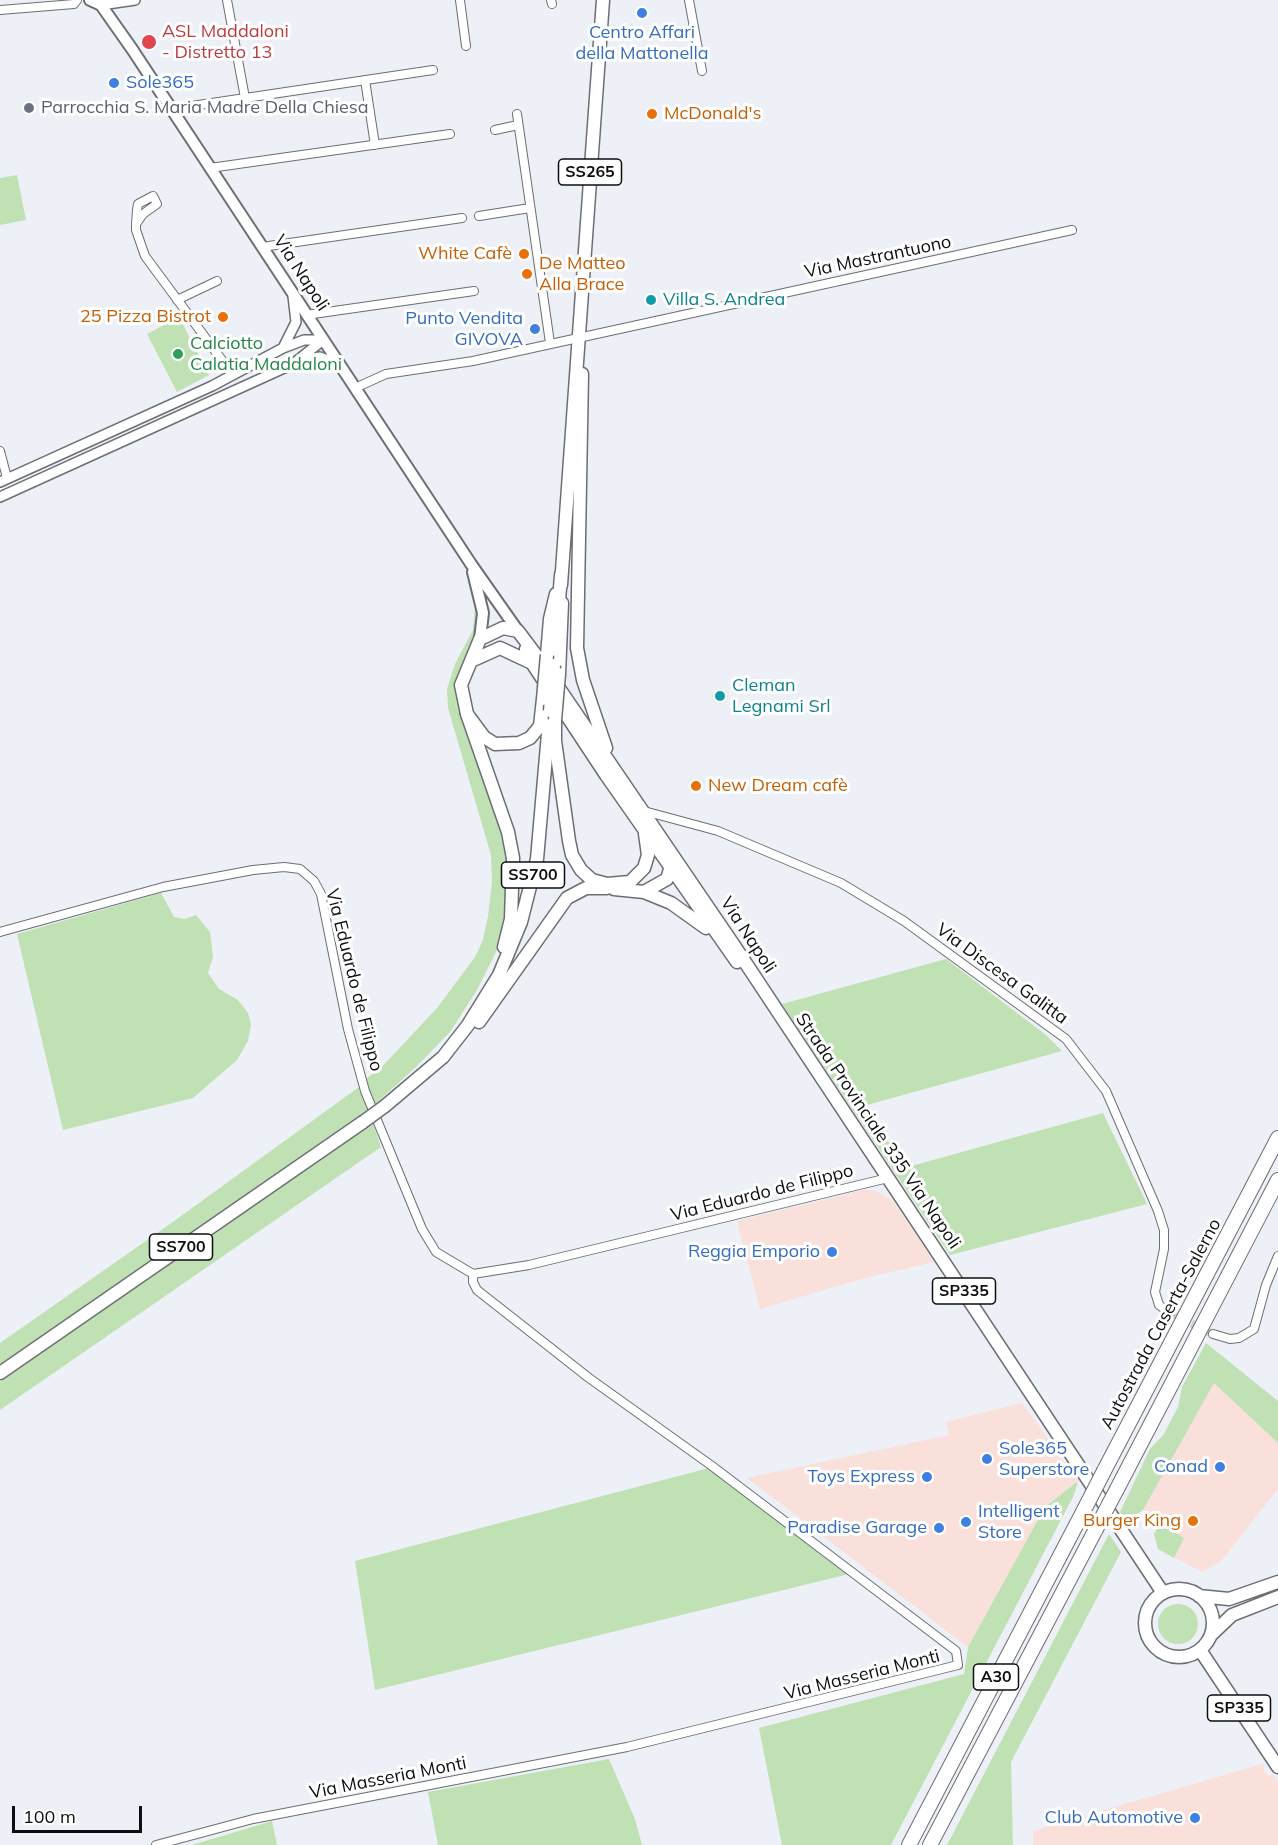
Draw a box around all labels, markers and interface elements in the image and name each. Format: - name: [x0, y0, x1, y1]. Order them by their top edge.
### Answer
- marker: Centro Affari della Mattonella: [635, 6, 649, 20]
- place label: ASL Maddaloni - Distretto 13: [162, 21, 289, 63]
- place label: Centro Affari della Mattonella: [575, 22, 709, 64]
- marker: ASL Maddaloni - Distretto 13: [140, 33, 158, 51]
- place label: Sole365: [126, 72, 194, 94]
- marker: Sole365: [107, 76, 121, 90]
- place label: Parrocchia S. Maria Madre Della Chiesa: [41, 97, 369, 119]
- marker: Parrocchia S. Maria Madre Della Chiesa: [22, 101, 36, 115]
- place label: McDonald's: [664, 103, 761, 125]
- marker: McDonald's: [645, 107, 659, 121]
- road number: SS265: [558, 159, 622, 185]
- street label: Via Napoli: [268, 231, 334, 315]
- street label: Via Mastrantuono: [803, 231, 953, 283]
- place label: White Cafè: [418, 243, 512, 265]
- marker: White Cafè: [517, 247, 531, 261]
- place label: De Matteo Alla Brace: [539, 253, 626, 296]
- marker: De Matteo Alla Brace: [520, 267, 534, 281]
- place label: Villa S. Andrea: [663, 289, 785, 311]
- marker: Villa S. Andrea: [644, 293, 658, 307]
- place label: 25 Pizza Bistrot: [80, 306, 211, 328]
- place label: Punto Vendita GIVOVA: [405, 308, 523, 350]
- marker: 25 Pizza Bistrot: [216, 310, 230, 324]
- marker: Punto Vendita GIVOVA: [528, 322, 542, 336]
- place label: Calciotto Calatia Maddaloni: [190, 333, 342, 376]
- marker: Calciotto Calatia Maddaloni: [171, 347, 185, 361]
- place label: Cleman Legnami Srl: [732, 675, 831, 718]
- marker: Cleman Legnami Srl: [713, 689, 727, 703]
- place label: New Dream cafè: [708, 775, 848, 797]
- marker: New Dream cafè: [689, 779, 703, 793]
- road number: SS700: [502, 862, 564, 888]
- street label: Via Eduardo de Filippo: [321, 887, 387, 1073]
- street label: Via Napoli: [715, 893, 781, 977]
- street label: Via Discesa Galitta: [932, 919, 1072, 1029]
- street label: Strada Provinciale 335 Via Napoli: [791, 1009, 965, 1253]
- street label: Via Eduardo de Filippo: [669, 1160, 855, 1226]
- street label: Autostrada Caserta-Salerno: [1096, 1215, 1226, 1433]
- road number: SS700: [150, 1234, 213, 1260]
- place label: Reggia Emporio: [688, 1241, 820, 1263]
- marker: Reggia Emporio: [825, 1245, 839, 1259]
- road number: SP335: [932, 1278, 996, 1304]
- place label: Sole365 Superstore: [999, 1438, 1089, 1480]
- marker: Sole365 Superstore: [980, 1452, 994, 1466]
- place label: Conad: [1154, 1456, 1208, 1478]
- marker: Conad: [1213, 1460, 1227, 1474]
- place label: Toys Express: [807, 1466, 915, 1488]
- marker: Toys Express: [920, 1470, 934, 1484]
- place label: Intelligent Store: [978, 1501, 1060, 1544]
- place label: Burger King: [1083, 1510, 1181, 1532]
- marker: Burger King: [1186, 1514, 1200, 1528]
- marker: Intelligent Store: [959, 1515, 973, 1529]
- place label: Paradise Garage: [787, 1517, 927, 1539]
- marker: Paradise Garage: [932, 1521, 946, 1535]
- street label: Via Masseria Monti: [782, 1645, 942, 1705]
- road number: A30: [974, 1664, 1018, 1690]
- road number: SP335: [1208, 1695, 1270, 1721]
- street label: Via Masseria Monti: [308, 1752, 468, 1804]
- scale bar: [15, 1794, 146, 1832]
- text: 100 m: [23, 1805, 76, 1828]
- place label: Club Automotive: [1045, 1807, 1183, 1829]
- marker: Club Automotive: [1188, 1811, 1202, 1825]

